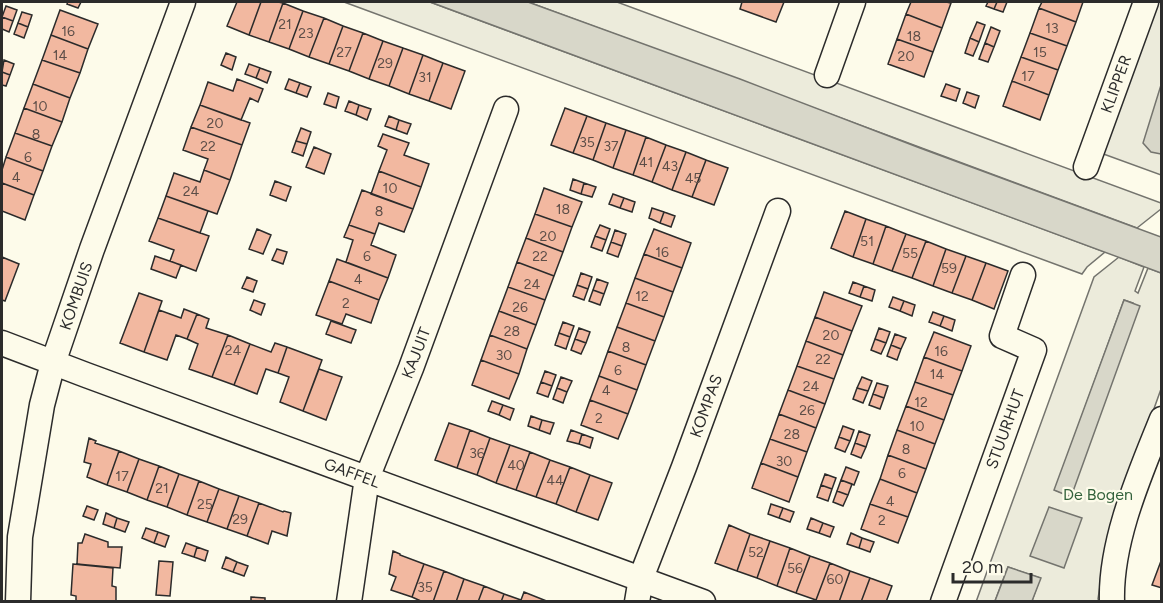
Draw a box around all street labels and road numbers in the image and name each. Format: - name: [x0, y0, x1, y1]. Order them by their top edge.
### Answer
- street label: KLIPPER: [1097, 52, 1135, 116]
- street label: KOMBUIS: [55, 259, 97, 333]
- street label: KAJUIT: [398, 325, 434, 381]
- street label: KOMPAS: [686, 372, 726, 440]
- street label: STUURHUT: [982, 386, 1028, 471]
- street label: GAFFEL: [321, 454, 383, 492]

